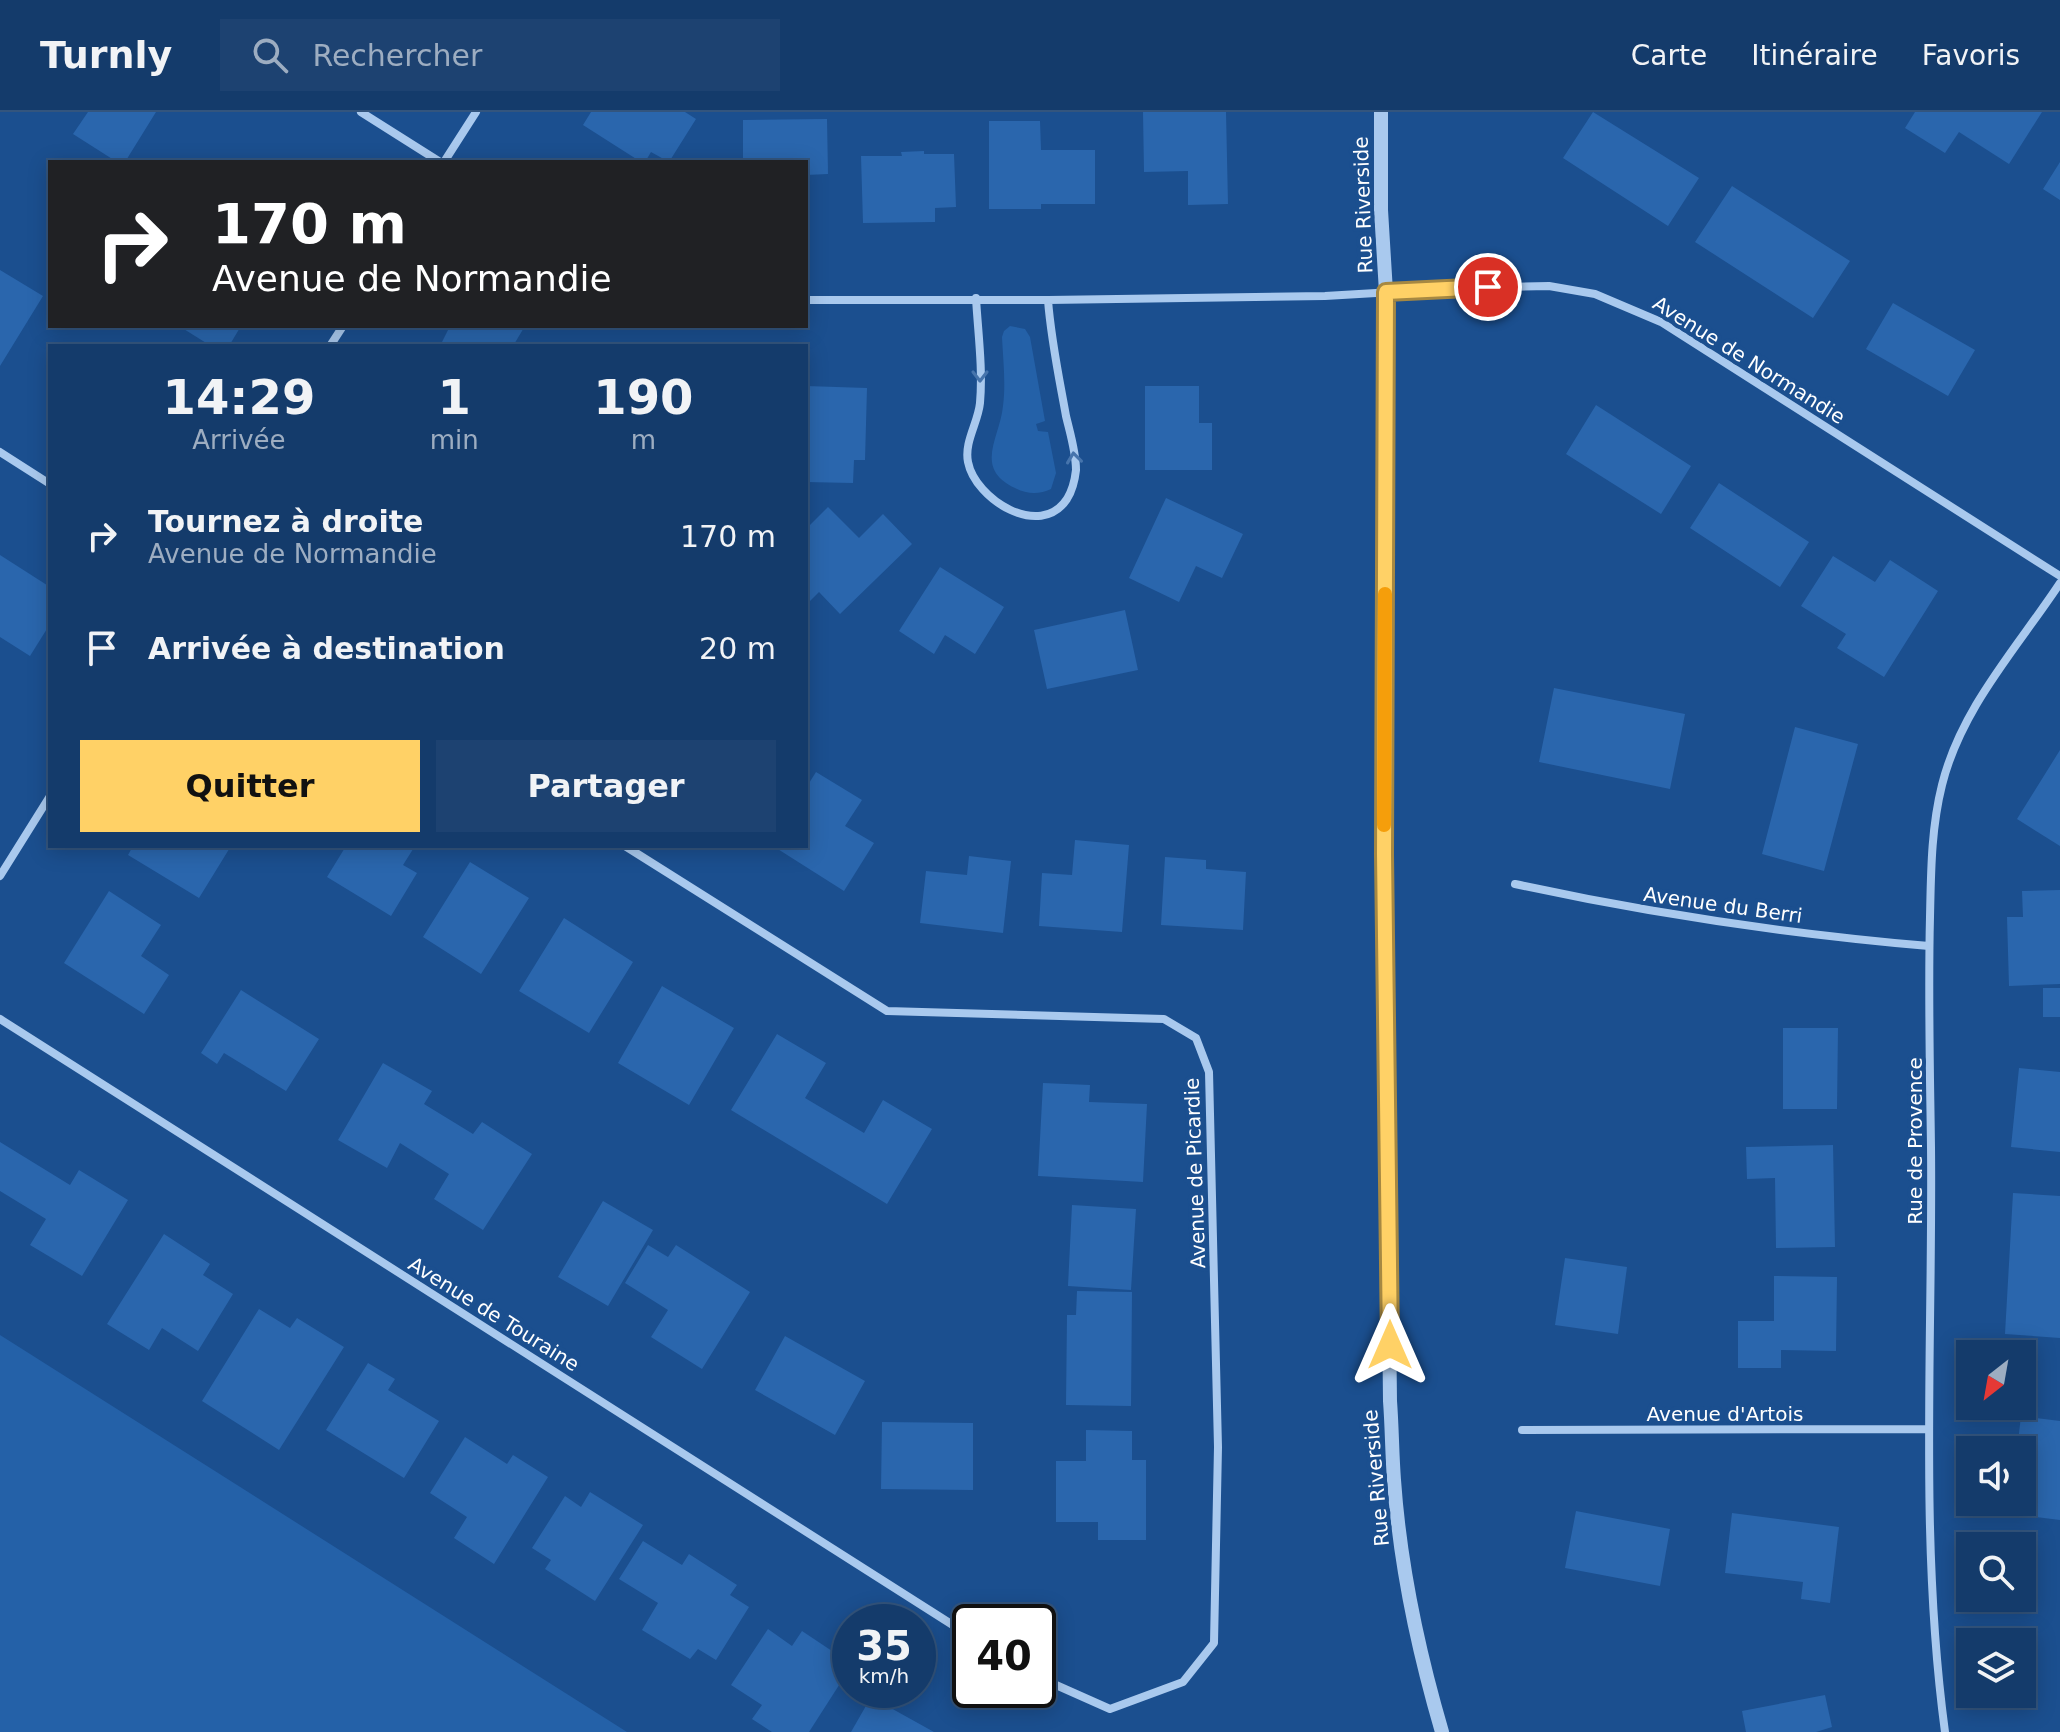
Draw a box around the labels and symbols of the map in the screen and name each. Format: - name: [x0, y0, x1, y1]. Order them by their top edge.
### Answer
- street label: Rue Riverside: [1349, 136, 1377, 274]
- pin: [1454, 253, 1522, 321]
- street label: Avenue de Normandie: [1648, 291, 1850, 429]
- one-way arrow: [971, 370, 989, 383]
- one-way arrow: [1065, 451, 1082, 464]
- street label: Avenue du Berri: [1642, 882, 1804, 928]
- street label: Rue de Provence: [1903, 1057, 1927, 1225]
- street label: Avenue de Picardie: [1180, 1077, 1210, 1269]
- street label: Avenue de Touraine: [404, 1252, 584, 1376]
- position arrow: [1348, 1303, 1432, 1387]
- north arrow: [1956, 1340, 2036, 1420]
- street label: Avenue d'Artois: [1647, 1402, 1803, 1426]
- street label: Rue Riverside: [1358, 1409, 1394, 1547]
- speed limit sign: 40: [952, 1604, 1056, 1708]

